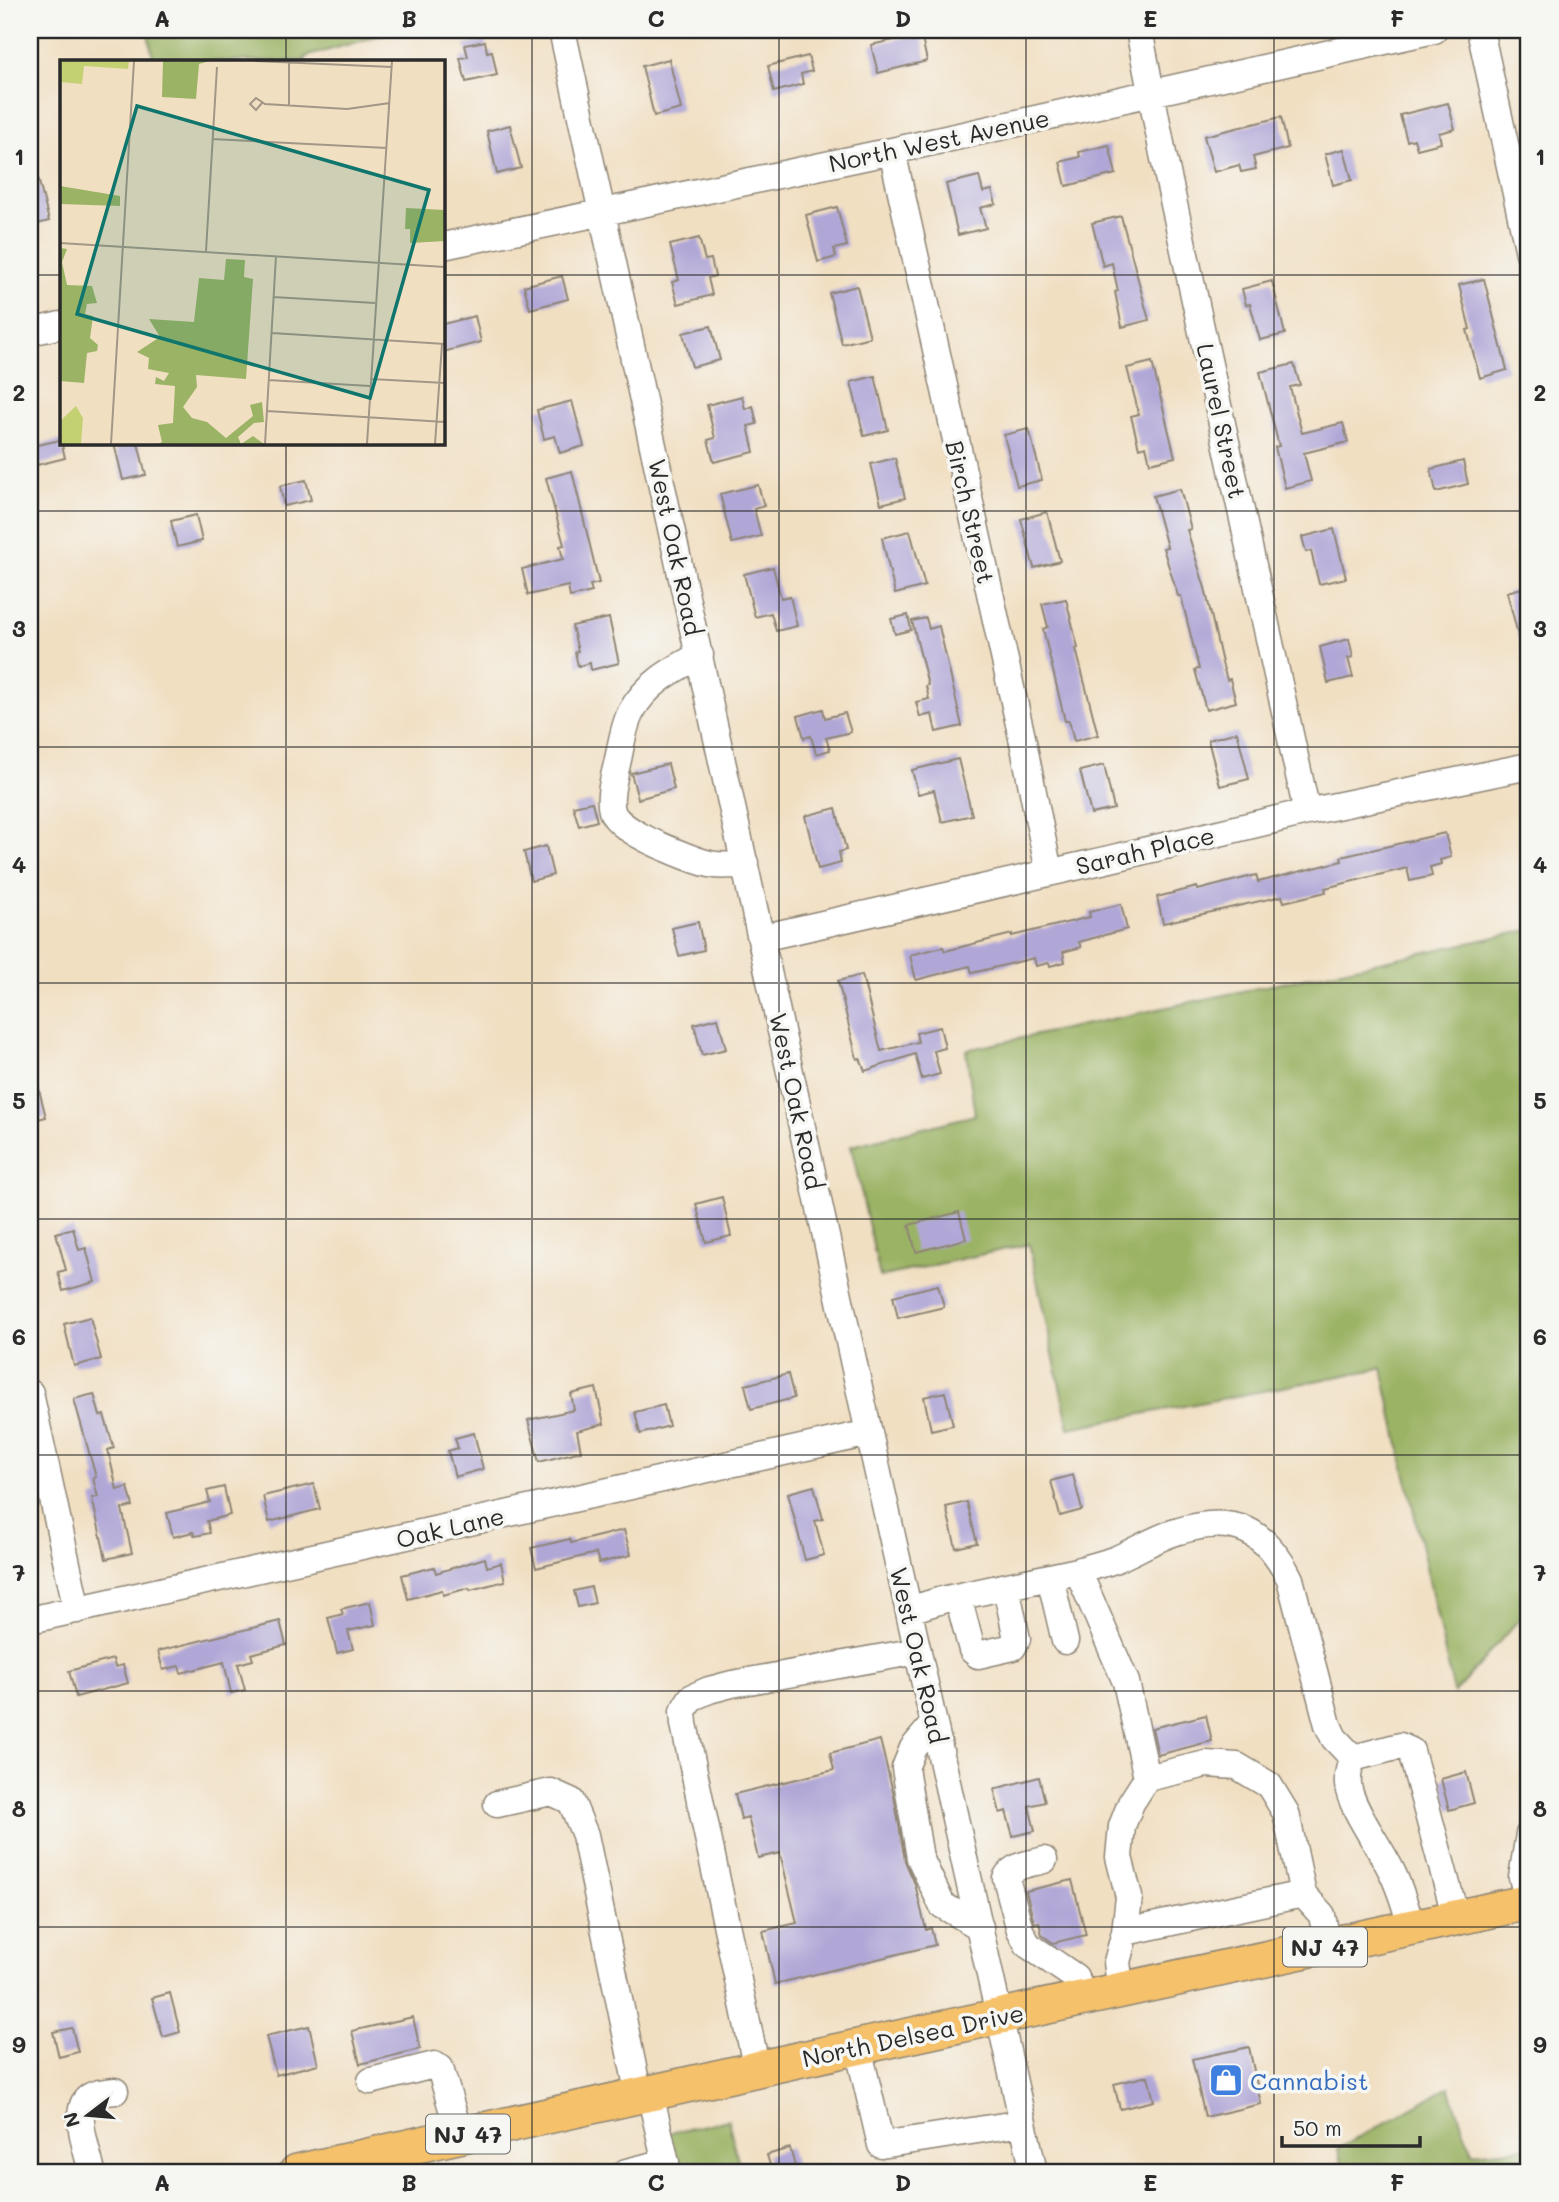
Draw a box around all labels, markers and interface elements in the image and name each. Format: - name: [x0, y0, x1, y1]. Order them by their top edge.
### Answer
- text: A: [154, 3, 170, 33]
- text: B: [401, 3, 417, 33]
- text: C: [647, 3, 665, 33]
- text: D: [895, 3, 911, 33]
- text: E: [1143, 3, 1157, 33]
- text: F: [1390, 3, 1404, 33]
- inset map: [60, 60, 444, 444]
- street label: North West Avenue: [826, 101, 1052, 179]
- text: 1: [14, 141, 24, 171]
- text: 1: [1535, 141, 1545, 171]
- street label: Laurel Street: [1190, 341, 1254, 501]
- text: 2: [13, 377, 25, 407]
- text: 2: [1534, 377, 1546, 407]
- street label: Birch Street: [939, 437, 1003, 587]
- street label: West Oak Road: [642, 456, 710, 638]
- text: 3: [12, 613, 26, 643]
- text: 3: [1533, 613, 1547, 643]
- street label: Sarah Place: [1073, 819, 1217, 881]
- text: 4: [12, 849, 26, 879]
- text: 4: [1533, 849, 1547, 879]
- street label: West Oak Road: [763, 1010, 831, 1192]
- text: 5: [12, 1085, 26, 1115]
- text: 5: [1533, 1085, 1547, 1115]
- text: 6: [12, 1321, 26, 1351]
- text: 6: [1533, 1321, 1547, 1351]
- street label: Oak Lane: [393, 1500, 507, 1554]
- text: 7: [13, 1557, 26, 1587]
- text: 7: [1534, 1557, 1547, 1587]
- street label: West Oak Road: [884, 1564, 954, 1746]
- text: 8: [12, 1793, 26, 1823]
- text: 8: [1533, 1793, 1547, 1823]
- road number: NJ 47: [1283, 1928, 1367, 1966]
- street label: North Delsea Drive: [799, 1996, 1027, 2074]
- text: 9: [12, 2029, 26, 2059]
- text: 9: [1533, 2029, 1547, 2059]
- shop icon: Cannabist: [1207, 2061, 1245, 2099]
- place label: Cannabist: [1250, 2065, 1369, 2096]
- north arrow: [52, 2080, 122, 2150]
- scale bar: [1282, 2104, 1421, 2148]
- text: N: [57, 2109, 85, 2130]
- road number: NJ 47: [426, 2114, 510, 2154]
- text: 50 m: [1293, 2114, 1342, 2141]
- text: A: [154, 2167, 170, 2197]
- text: B: [401, 2167, 417, 2197]
- text: C: [647, 2167, 665, 2197]
- text: D: [895, 2167, 911, 2197]
- text: E: [1143, 2167, 1157, 2197]
- text: F: [1390, 2167, 1404, 2197]

